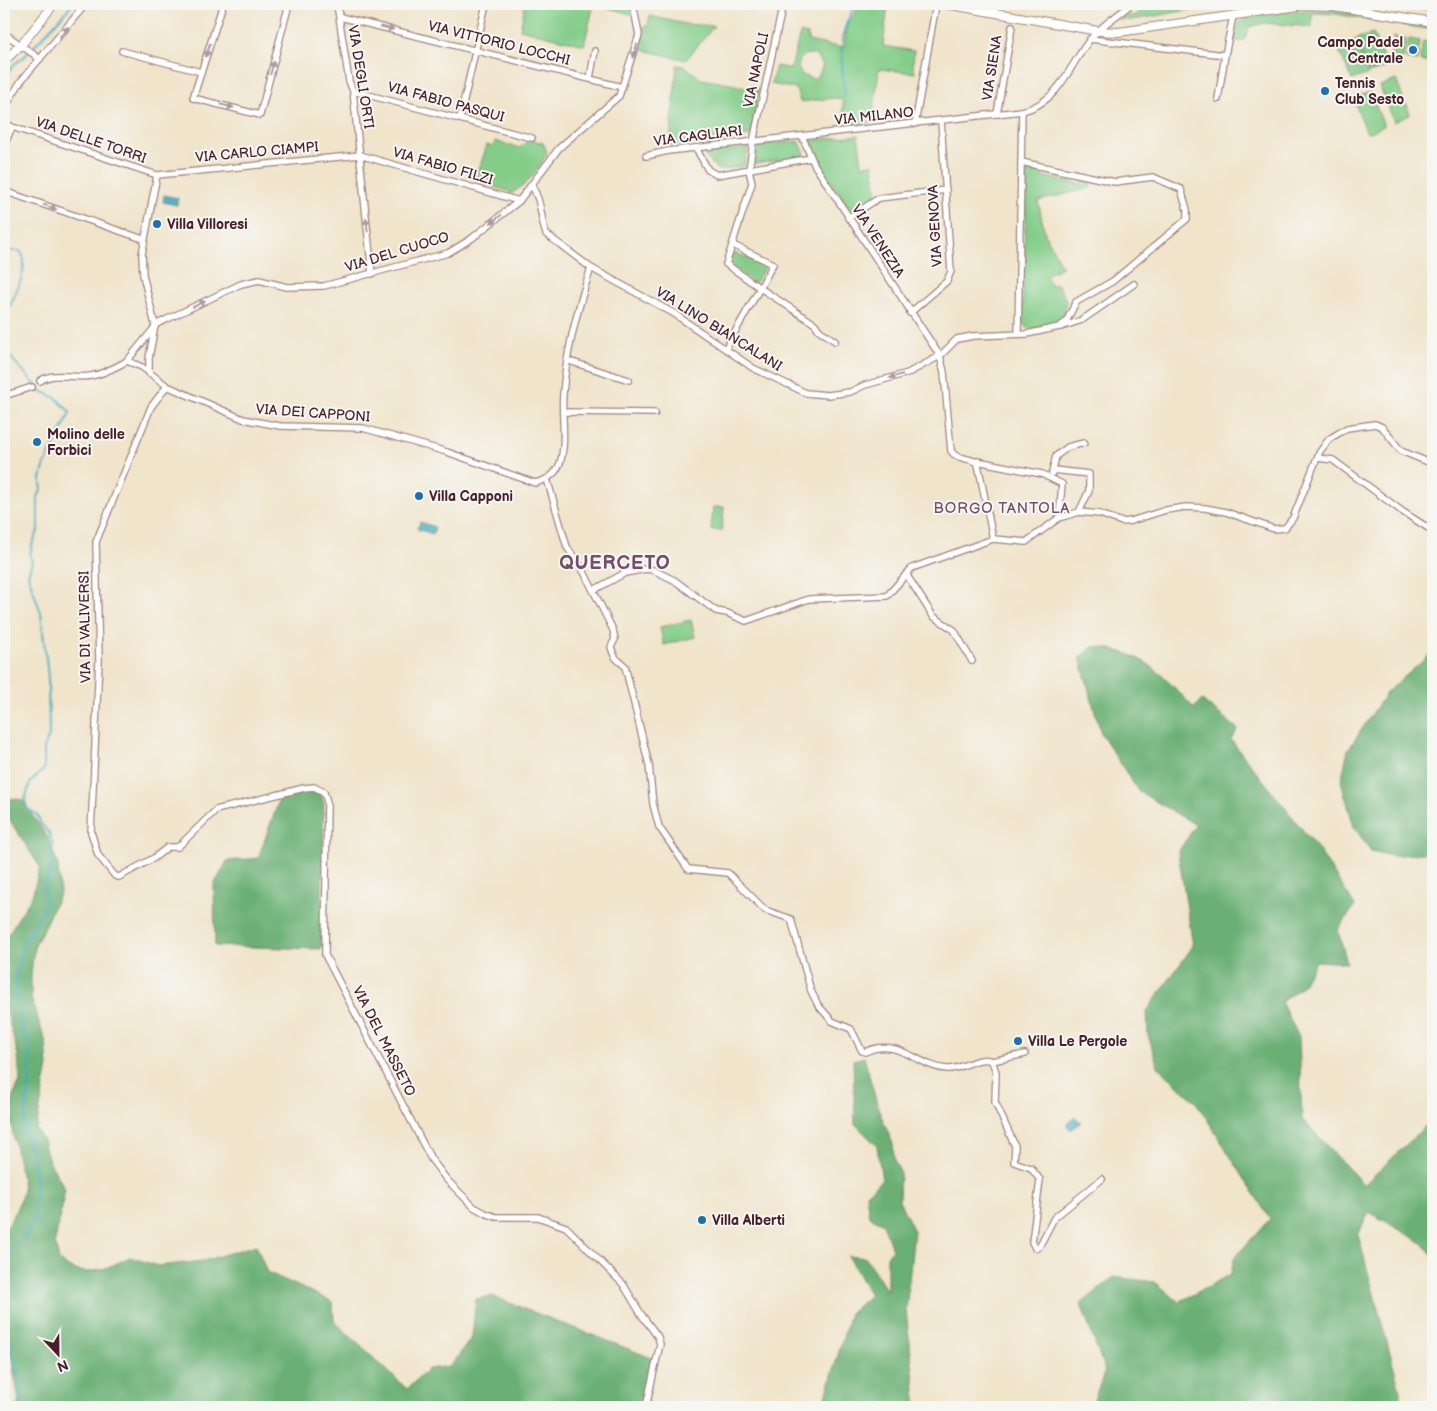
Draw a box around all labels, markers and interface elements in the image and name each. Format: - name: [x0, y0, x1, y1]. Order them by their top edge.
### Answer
- street label: VIA VITTORIO LOCCHI: [426, 17, 572, 69]
- street label: VIA DEGLI ORTI: [344, 24, 378, 130]
- one-way arrow: [380, 24, 395, 32]
- one-way arrow: [58, 26, 69, 39]
- street label: VIA NAPOLI: [740, 31, 772, 109]
- street label: VIA SIENA: [978, 34, 1006, 102]
- place label: Campo Padel Centrale: [1317, 34, 1403, 67]
- one-way arrow: [204, 43, 212, 58]
- one-way arrow: [631, 44, 639, 59]
- marker: Campo Padel Centrale: [1407, 44, 1419, 56]
- one-way arrow: [269, 60, 277, 75]
- place label: Tennis Club Sesto: [1335, 75, 1404, 108]
- street label: VIA FABIO PASQUI: [386, 78, 506, 126]
- marker: Tennis Club Sesto: [1319, 85, 1331, 97]
- one-way arrow: [219, 103, 234, 111]
- street label: VIA MILANO: [834, 103, 915, 129]
- street label: VIA DELLE TORRI: [33, 113, 149, 167]
- street label: VIA CAGLIARI: [653, 122, 743, 150]
- street label: VIA CARLO CIAMPI: [195, 138, 319, 166]
- street label: VIA FABIO FILZI: [391, 144, 495, 188]
- street label: VIA GENOVA: [924, 184, 946, 267]
- street label: VIA VENEZIA: [848, 201, 908, 281]
- one-way arrow: [43, 203, 58, 211]
- one-way arrow: [490, 214, 503, 225]
- place label: Villa Villoresi: [167, 216, 248, 233]
- one-way arrow: [363, 217, 371, 233]
- marker: Villa Villoresi: [151, 218, 163, 230]
- street label: VIA DEL CUOCO: [343, 228, 451, 276]
- street label: VIA LINO BIANCALANI: [653, 283, 785, 375]
- one-way arrow: [192, 300, 206, 308]
- one-way arrow: [888, 373, 903, 381]
- street label: VIA DEI CAPPONI: [255, 401, 371, 425]
- place label: Molino delle Forbici: [47, 426, 125, 459]
- marker: Molino delle Forbici: [31, 436, 43, 448]
- place label: Villa Capponi: [429, 488, 513, 505]
- marker: Villa Capponi: [413, 490, 425, 502]
- district label: BORGO TANTOLA: [934, 499, 1070, 518]
- district label: QUERCETO: [559, 552, 671, 575]
- street label: VIA DI VALIVERSI: [76, 571, 94, 683]
- street label: VIA DEL MASSETO: [349, 983, 419, 1099]
- place label: Villa Le Pergole: [1028, 1033, 1127, 1050]
- marker: Villa Le Pergole: [1012, 1035, 1024, 1047]
- place label: Villa Alberti: [712, 1212, 785, 1229]
- marker: Villa Alberti: [696, 1214, 708, 1226]
- north arrow: [32, 1328, 82, 1378]
- text: N: [55, 1356, 71, 1375]

